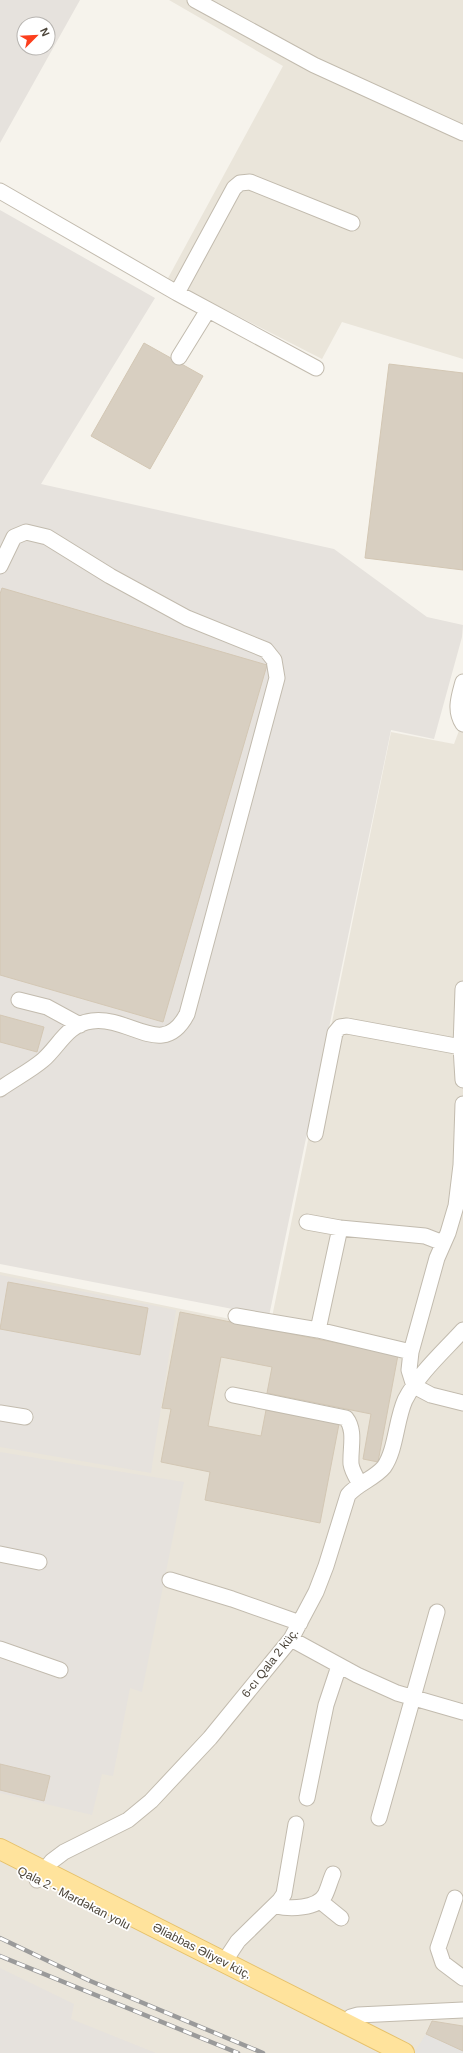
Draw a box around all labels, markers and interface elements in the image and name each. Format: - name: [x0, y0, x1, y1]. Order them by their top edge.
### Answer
- north arrow: [16, 16, 56, 56]
- text: N: [38, 26, 52, 38]
- street label: 6-cı Qala 2 küç.: [239, 1626, 301, 1700]
- street label: Qala 2 - Mərdəkan yolu: [15, 1863, 133, 1933]
- street label: Əliabbas Əliyev küç.: [150, 1920, 254, 1982]

